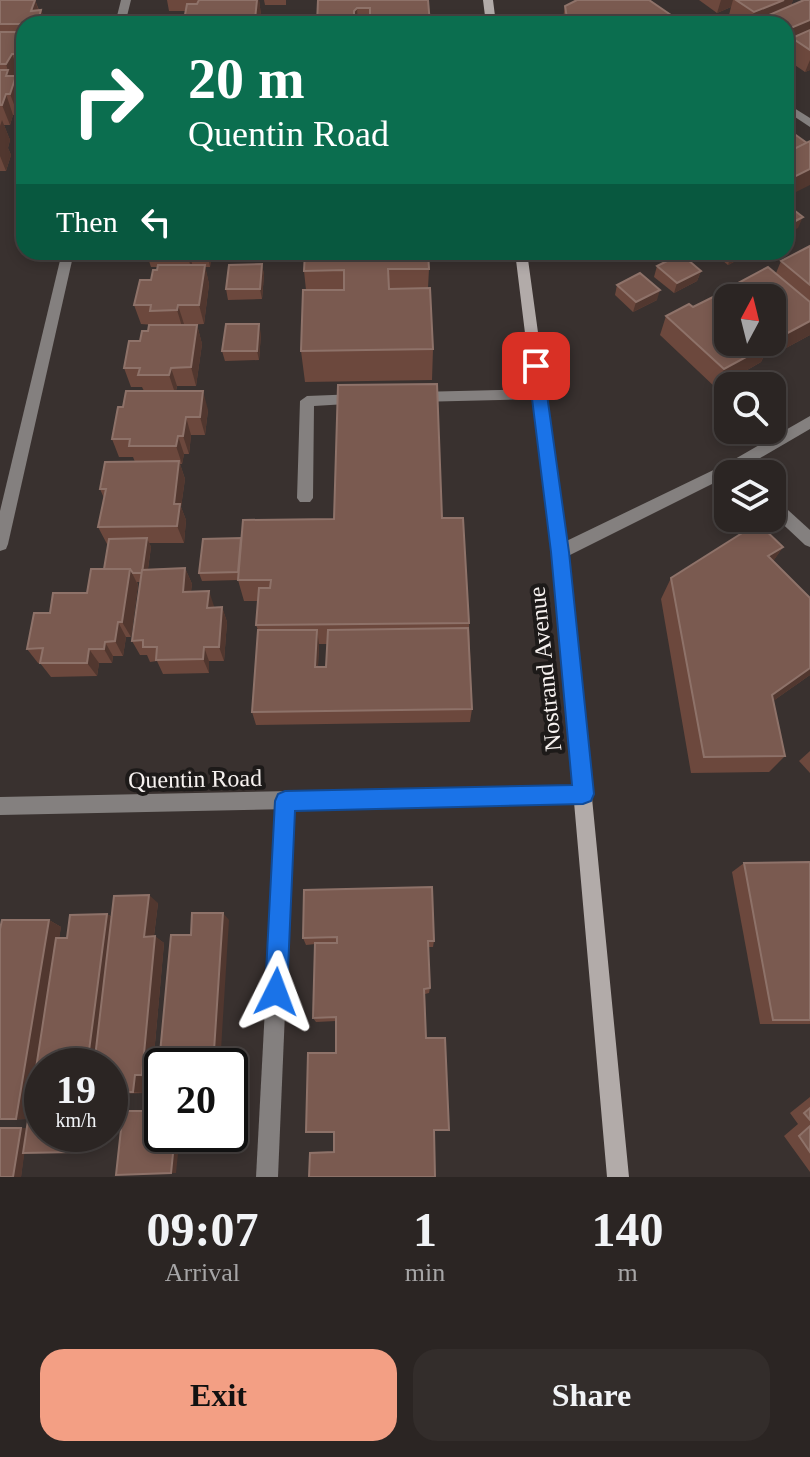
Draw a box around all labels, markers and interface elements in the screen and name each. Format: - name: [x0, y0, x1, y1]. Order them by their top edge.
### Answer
- icon: right: [56, 48, 160, 152]
- text: 20 m: [188, 48, 305, 110]
- text: Quentin Road: [188, 114, 389, 154]
- icon: left: [134, 200, 178, 244]
- text: Then: [56, 205, 118, 238]
- north arrow: [714, 284, 786, 356]
- map controls: [714, 284, 786, 532]
- pin: [502, 332, 570, 400]
- icon: arrive: [514, 344, 558, 388]
- button: search: [714, 372, 786, 444]
- button: layers: [714, 460, 786, 532]
- street label: Nostrand Avenue: [523, 585, 567, 753]
- street label: Quentin Road: [128, 765, 262, 793]
- position arrow: [234, 950, 318, 1034]
- speed limit sign: 20: [144, 1048, 248, 1152]
- text: 19: [56, 1067, 96, 1112]
- text: km/h: [55, 1109, 97, 1131]
- text: 09:07: [146, 1203, 258, 1256]
- text: 1: [413, 1203, 437, 1256]
- text: 140: [592, 1203, 664, 1256]
- text: Arrival: [165, 1258, 240, 1287]
- text: min: [405, 1258, 445, 1287]
- text: m: [617, 1258, 638, 1287]
- button: Exit: [40, 1349, 397, 1441]
- button: Share: [413, 1349, 770, 1441]

